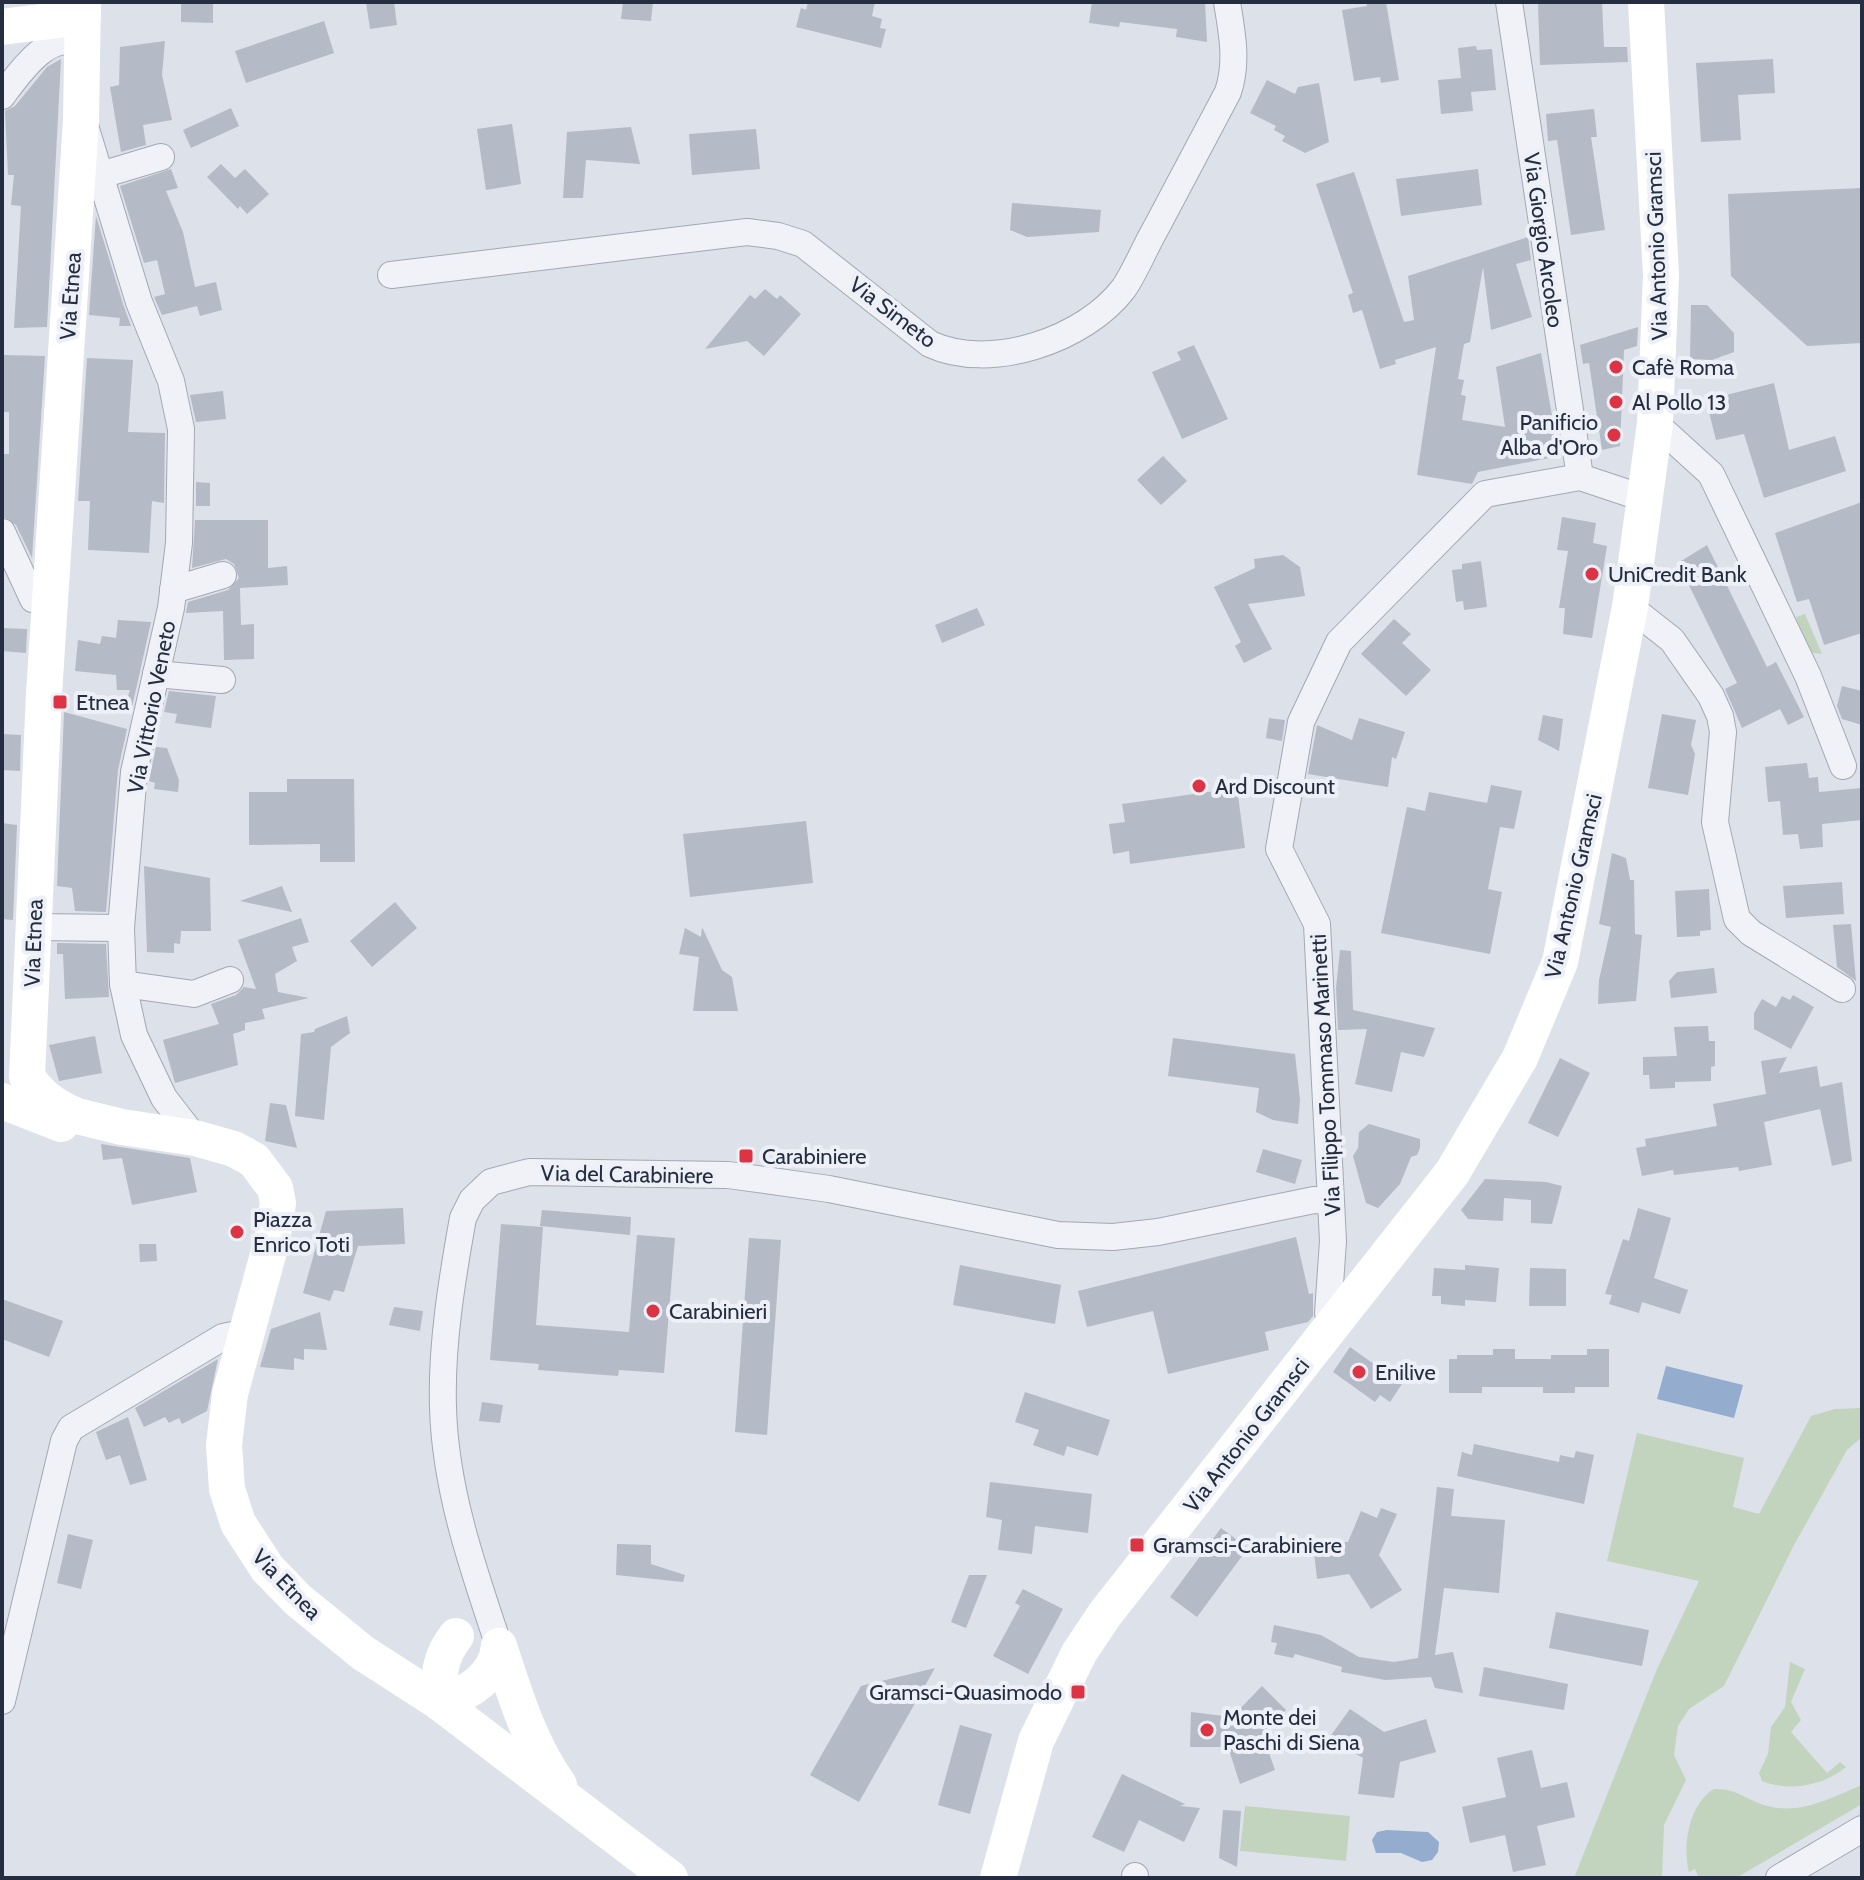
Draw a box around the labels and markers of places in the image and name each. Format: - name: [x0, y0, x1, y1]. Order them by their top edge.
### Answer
- place label: Cafè Roma: [1632, 354, 1735, 381]
- marker: Cafè Roma: [1607, 358, 1625, 376]
- place label: Al Pollo 13: [1632, 389, 1726, 416]
- marker: Al Pollo 13: [1607, 393, 1625, 411]
- place label: Panificio Alba d'Oro: [1500, 409, 1598, 461]
- marker: Panificio Alba d'Oro: [1605, 426, 1623, 444]
- place label: UniCredit Bank: [1608, 561, 1747, 588]
- marker: UniCredit Bank: [1583, 565, 1601, 583]
- place label: Etnea: [76, 689, 130, 716]
- marker: Etnea: [51, 693, 69, 711]
- place label: Ard Discount: [1215, 773, 1336, 800]
- marker: Ard Discount: [1190, 777, 1208, 795]
- place label: Carabiniere: [762, 1143, 867, 1170]
- marker: Carabiniere: [737, 1147, 755, 1165]
- place label: Piazza Enrico Toti: [253, 1206, 350, 1258]
- marker: Piazza Enrico Toti: [228, 1223, 246, 1241]
- place label: Carabinieri: [669, 1298, 767, 1325]
- marker: Carabinieri: [644, 1302, 662, 1320]
- place label: Enilive: [1375, 1359, 1436, 1386]
- marker: Enilive: [1350, 1363, 1368, 1381]
- place label: Gramsci-Carabiniere: [1153, 1532, 1342, 1559]
- marker: Gramsci-Carabiniere: [1128, 1536, 1146, 1554]
- place label: Gramsci-Quasimodo: [869, 1679, 1062, 1706]
- marker: Gramsci-Quasimodo: [1069, 1683, 1087, 1701]
- place label: Monte dei Paschi di Siena: [1223, 1704, 1360, 1756]
- marker: Monte dei Paschi di Siena: [1198, 1721, 1216, 1739]

